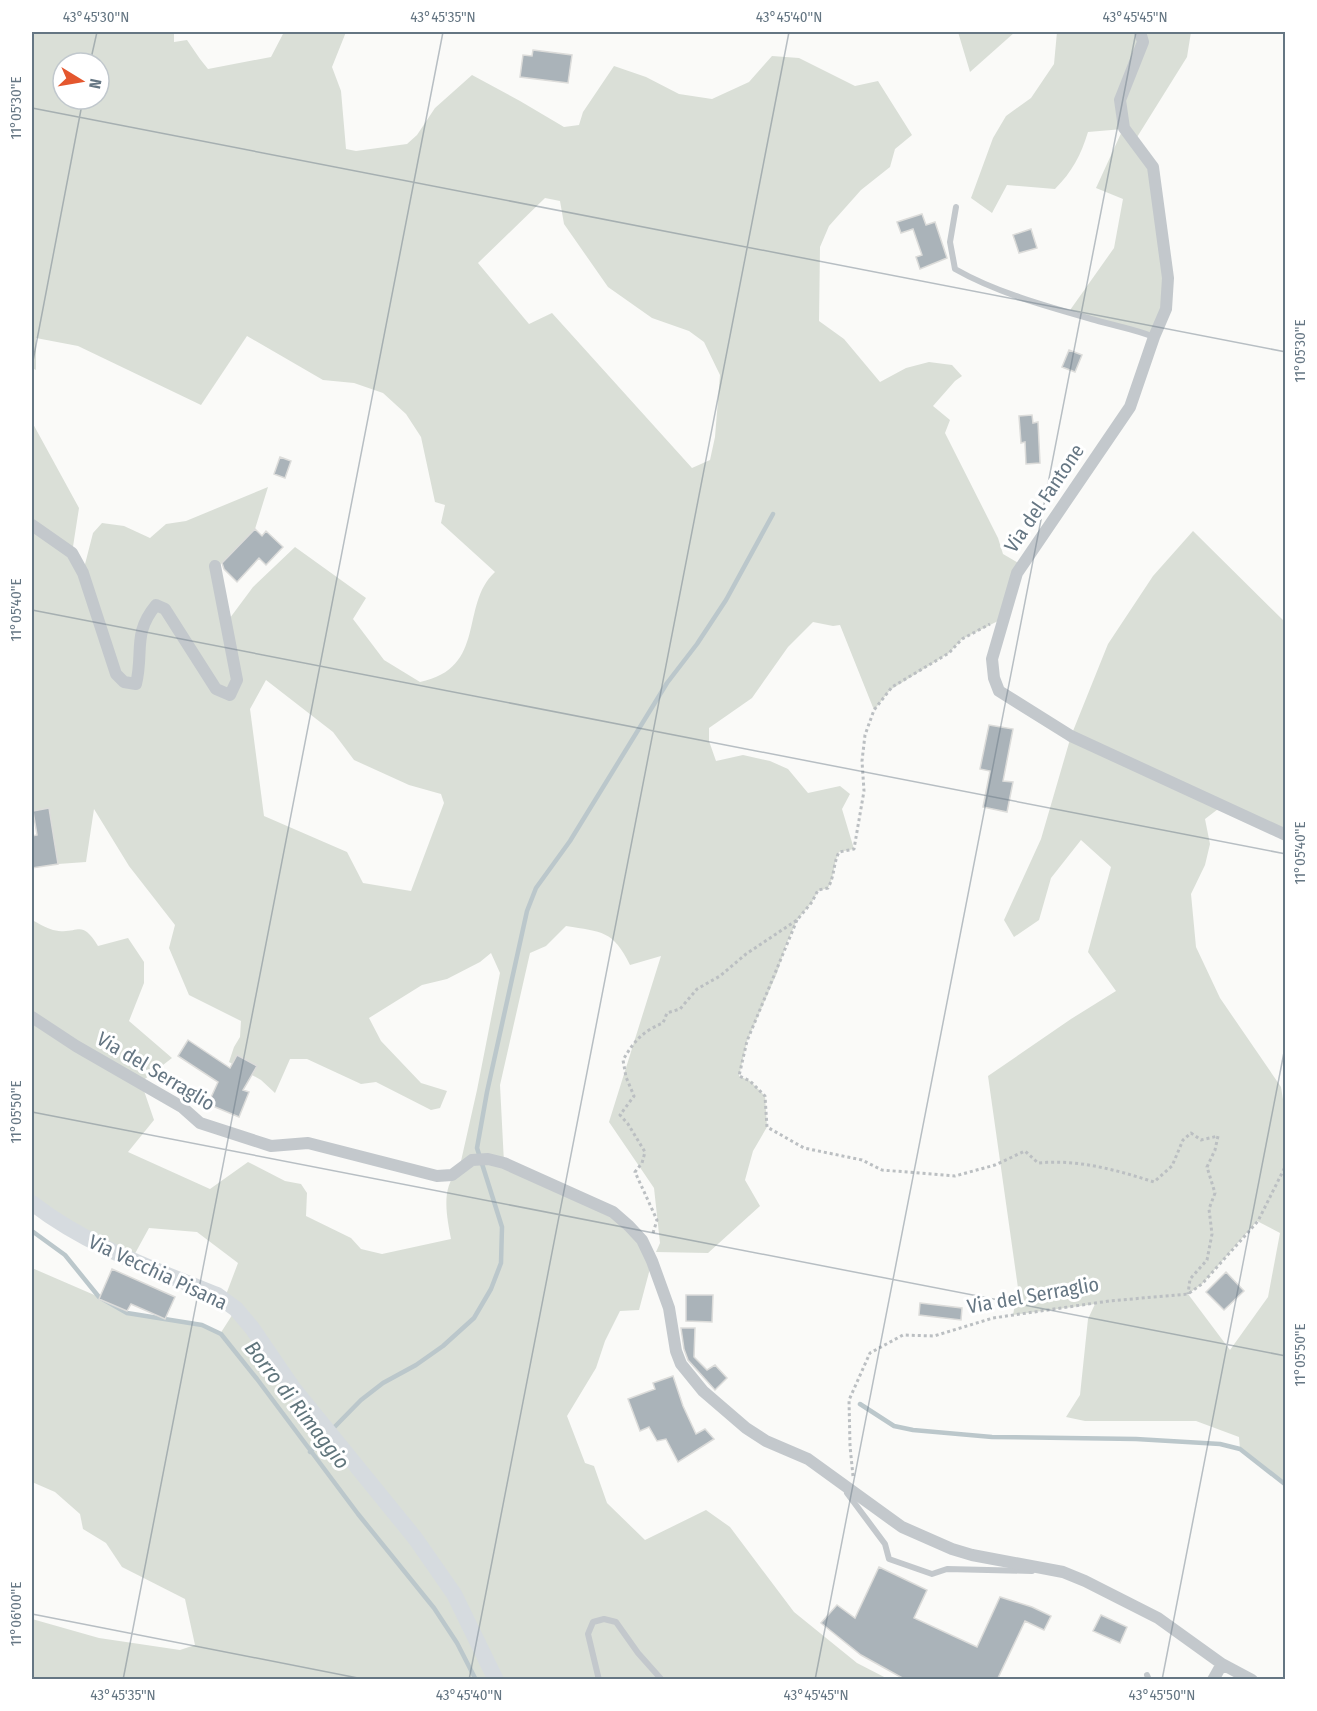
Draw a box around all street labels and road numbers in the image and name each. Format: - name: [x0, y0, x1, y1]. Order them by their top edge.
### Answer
- street label: Via del Fantone: [999, 439, 1089, 557]
- street label: Via del Serraglio: [93, 1026, 219, 1116]
- street label: Via Vecchia Pisana: [85, 1229, 231, 1315]
- street label: Via del Serraglio: [965, 1272, 1101, 1318]

